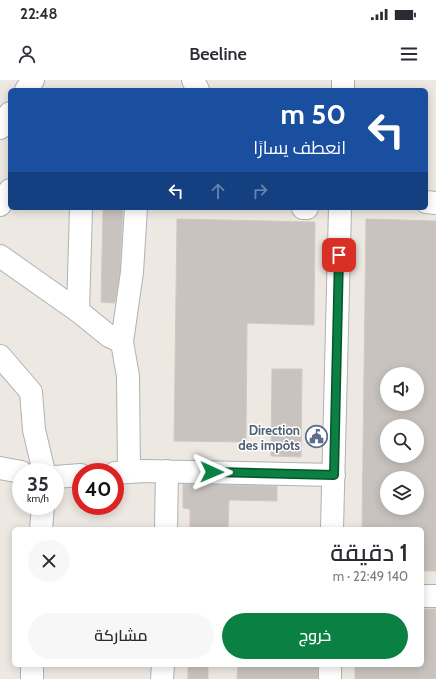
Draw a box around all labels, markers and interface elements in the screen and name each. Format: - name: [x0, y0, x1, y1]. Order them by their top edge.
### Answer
- text: 22:48: [20, 5, 58, 23]
- icon: person: [16, 43, 38, 65]
- text: Beeline: [189, 43, 247, 65]
- icon: menu: [398, 43, 420, 65]
- text: 50 m: [281, 97, 346, 131]
- icon: left: [360, 104, 412, 156]
- text: انعطف يسارًا: [253, 137, 346, 159]
- icon: left: [165, 180, 187, 202]
- icon: ahead: [207, 180, 229, 202]
- icon: right: [249, 180, 271, 202]
- pin: [322, 238, 356, 272]
- icon: arrive: [328, 244, 350, 266]
- map controls: [380, 367, 424, 515]
- button: sound: [380, 367, 424, 411]
- button: search: [380, 419, 424, 463]
- place label: Direction des impôts: [238, 422, 300, 453]
- public building icon: Direction des impôts: [303, 424, 329, 450]
- position arrow: [191, 451, 233, 493]
- speed limit sign: 40: [72, 463, 124, 515]
- button: layers: [380, 471, 424, 515]
- text: 35: [27, 472, 49, 496]
- text: km/h: [27, 492, 49, 505]
- text: 1 دقيقة: [330, 538, 408, 567]
- button: close: [28, 540, 70, 582]
- text: 140 m · 22:49: [333, 568, 408, 584]
- button: مشاركة: [28, 613, 214, 659]
- button: خروج: [222, 613, 408, 659]

